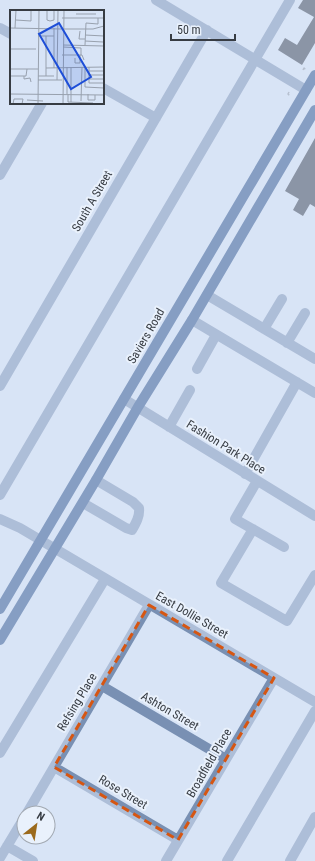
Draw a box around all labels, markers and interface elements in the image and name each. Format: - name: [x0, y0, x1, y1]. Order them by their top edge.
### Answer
- inset map: [10, 10, 104, 104]
- scale bar: [171, 16, 235, 42]
- text: 50 m: [177, 23, 201, 37]
- street label: South A Street: [69, 168, 115, 234]
- street label: Saviers Road: [125, 306, 167, 366]
- street label: Fashion Park Place: [184, 417, 268, 477]
- street label: East Dollie Street: [153, 589, 231, 642]
- street label: Refsing Place: [54, 670, 100, 733]
- street label: Ashton Street: [139, 689, 202, 733]
- street label: Broadfield Place: [184, 726, 235, 800]
- street label: Rose Street: [96, 772, 150, 812]
- north arrow: [16, 805, 56, 845]
- text: N: [35, 809, 47, 824]

